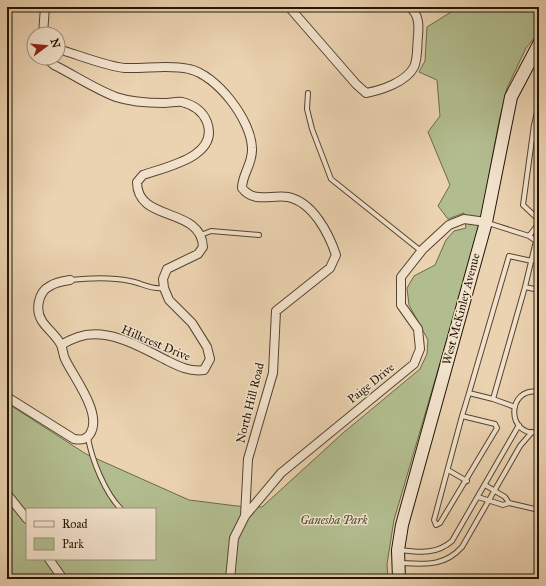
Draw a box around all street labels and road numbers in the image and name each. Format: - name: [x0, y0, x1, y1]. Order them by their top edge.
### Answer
- street label: West McKinley Avenue: [439, 252, 483, 366]
- street label: Hillcrest Drive: [119, 322, 193, 364]
- street label: Paige Drive: [345, 360, 398, 407]
- street label: North Hill Road: [233, 361, 267, 445]

